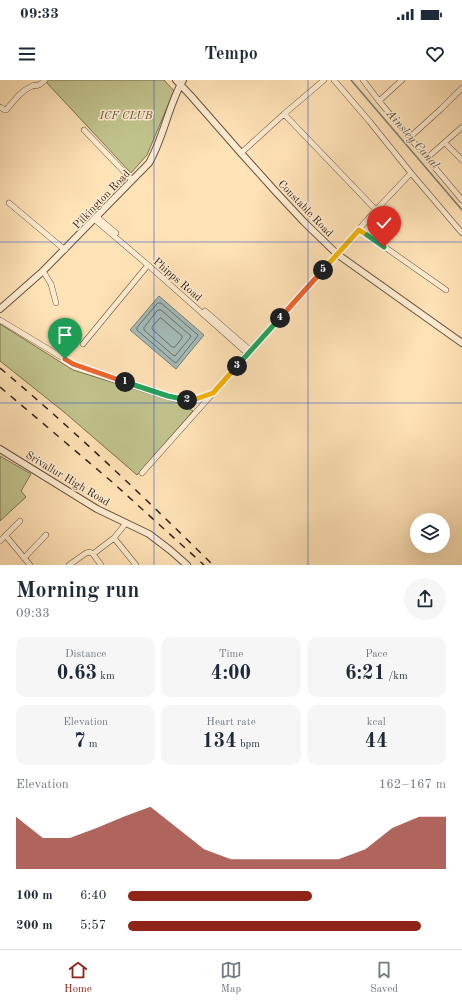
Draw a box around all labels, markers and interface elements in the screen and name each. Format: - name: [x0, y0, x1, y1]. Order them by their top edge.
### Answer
- text: 09:33: [20, 7, 59, 22]
- icon: menu: [16, 43, 38, 65]
- icon: heart: [424, 43, 446, 65]
- text: Tempo: [204, 45, 258, 63]
- water label: Ainsley Canal: [383, 107, 441, 172]
- park label: ICF CLUB: [99, 111, 153, 122]
- street label: Pilkington Road: [71, 168, 133, 231]
- street label: Constable Road: [275, 179, 335, 240]
- pin: [367, 206, 401, 247]
- icon: check: [373, 212, 395, 234]
- street label: Phipps Road: [151, 256, 204, 304]
- pin: 5: [313, 260, 333, 280]
- text: 5: [320, 264, 326, 275]
- pin: 4: [270, 308, 290, 328]
- text: 4: [277, 312, 283, 323]
- pin: [48, 318, 82, 359]
- icon: arrive: [54, 324, 76, 346]
- pin: 3: [227, 356, 247, 376]
- text: 3: [234, 360, 240, 371]
- pin: 1: [115, 372, 135, 392]
- text: 1: [122, 376, 128, 387]
- pin: 2: [177, 390, 197, 410]
- text: 2: [184, 394, 190, 405]
- street label: Srivallur High Road: [23, 450, 111, 509]
- map controls: [410, 513, 450, 553]
- button: layers: [410, 513, 450, 553]
- button: share: [404, 578, 446, 620]
- text: Morning run: [16, 580, 139, 602]
- text: 09:33: [16, 607, 50, 620]
- text: Distance: [65, 649, 106, 660]
- text: Time: [219, 649, 243, 660]
- text: Pace: [365, 649, 387, 660]
- text: 0.63: [57, 664, 97, 684]
- text: 4:00: [211, 664, 251, 684]
- text: 6:21: [345, 664, 385, 684]
- text: km: [97, 671, 115, 682]
- text: /km: [385, 671, 408, 682]
- text: Elevation: [63, 717, 108, 728]
- text: Heart rate: [206, 717, 256, 728]
- text: kcal: [367, 717, 386, 728]
- text: 7: [74, 732, 86, 752]
- text: 134: [202, 732, 237, 752]
- text: 44: [365, 732, 388, 752]
- text: m: [86, 739, 97, 750]
- text: bpm: [237, 739, 260, 750]
- text: Elevation: [16, 778, 69, 791]
- text: 162–167 m: [379, 778, 446, 791]
- text: 100 m: [16, 889, 53, 902]
- text: 6:40: [80, 889, 106, 902]
- text: 200 m: [16, 919, 53, 932]
- text: 5:57: [80, 919, 106, 932]
- tab: Home: [64, 959, 92, 997]
- tab: Map: [220, 959, 242, 997]
- tab: Saved: [370, 959, 398, 997]

